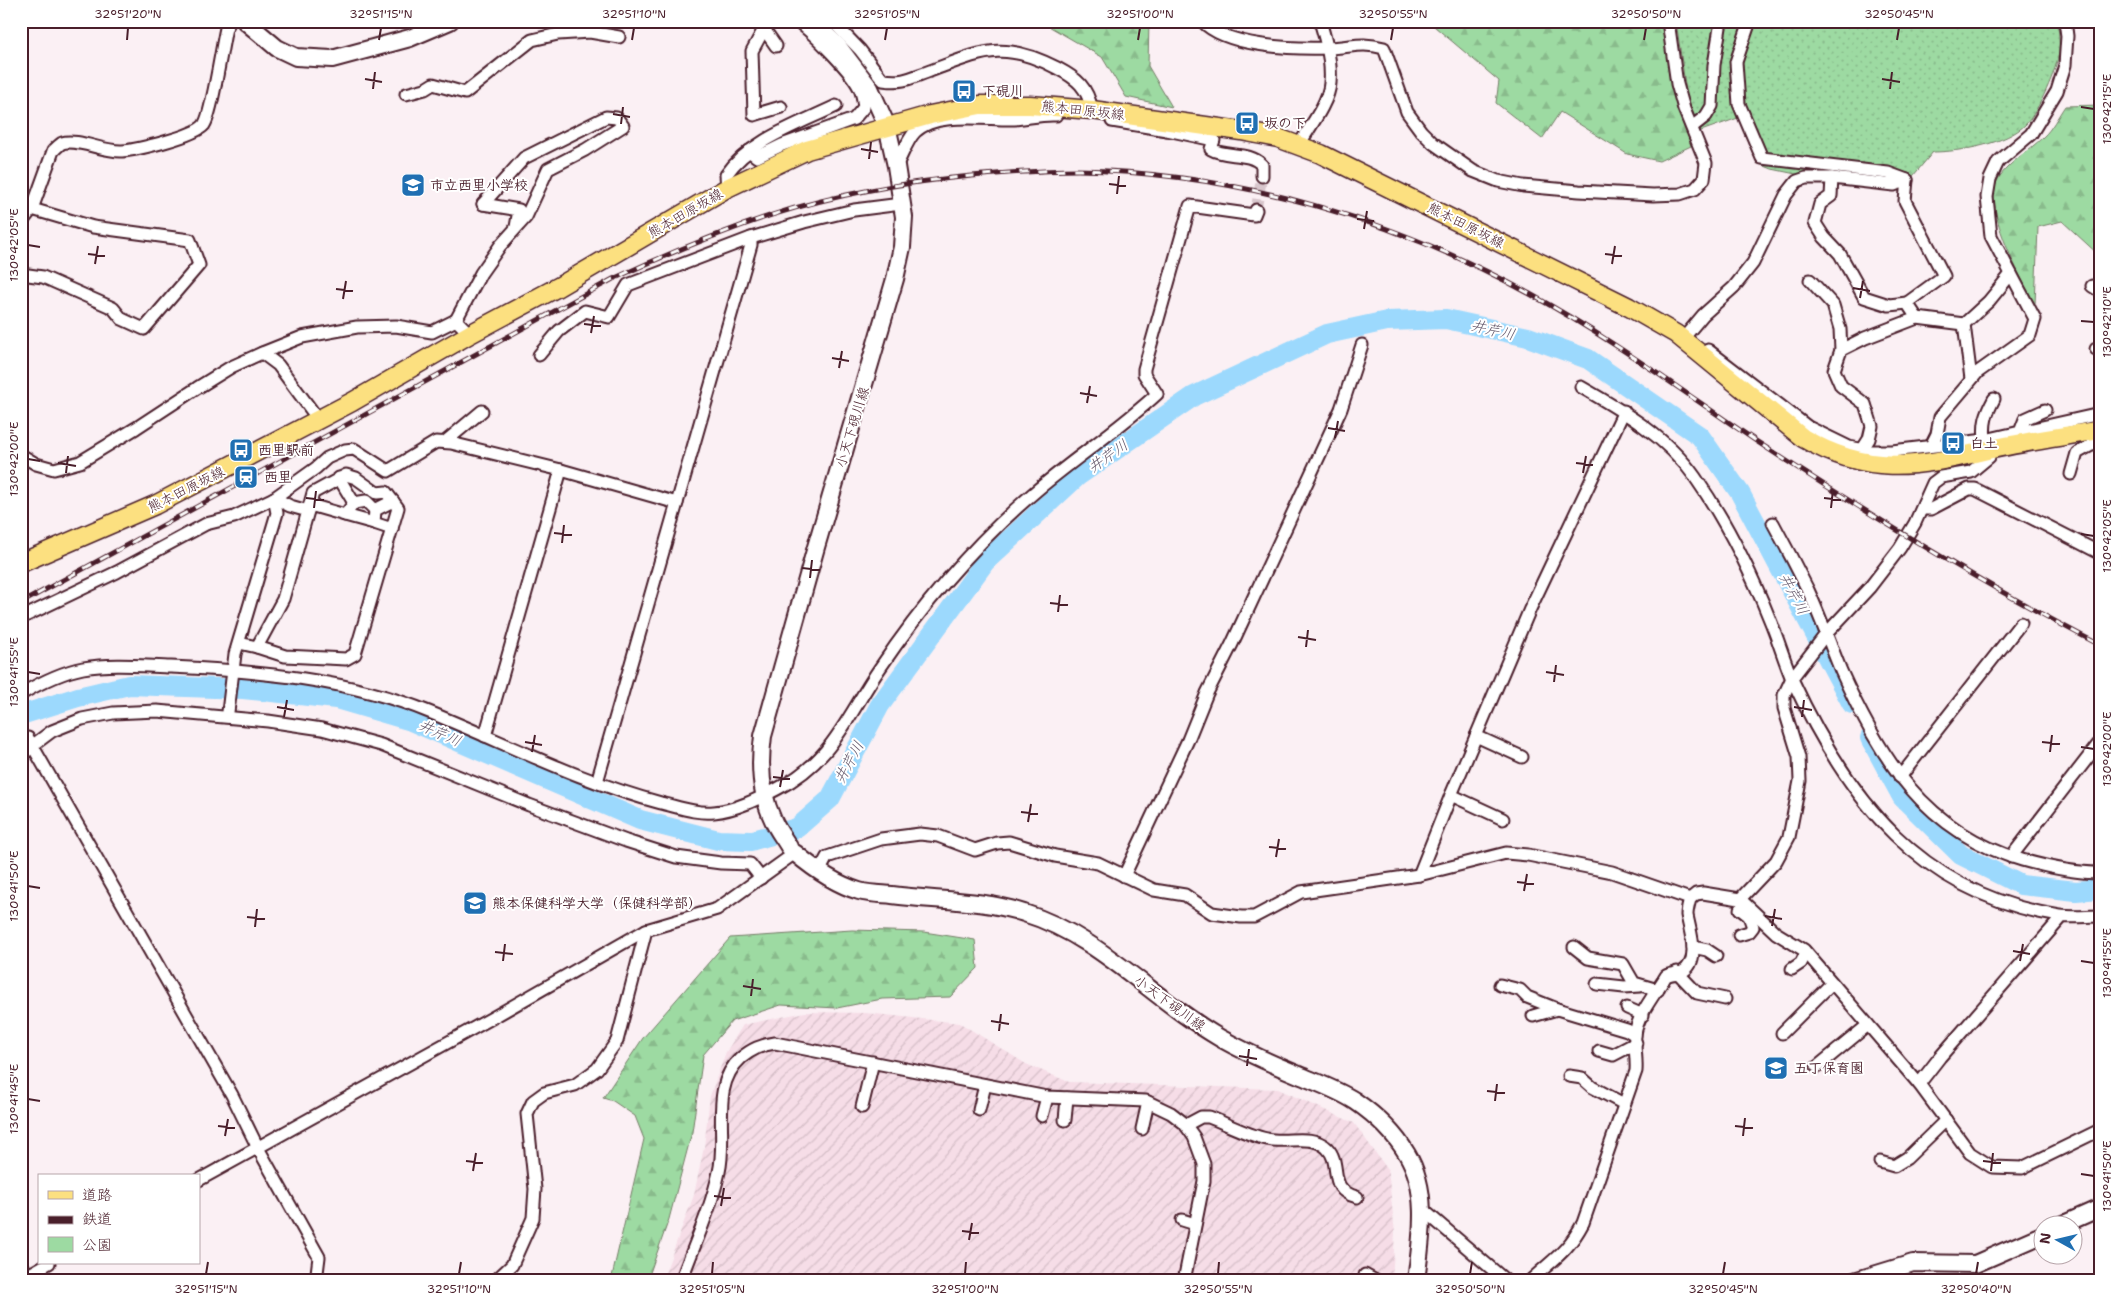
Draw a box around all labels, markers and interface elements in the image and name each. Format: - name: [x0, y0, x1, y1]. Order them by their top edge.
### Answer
- text: 32°51'20"N: [94, 6, 162, 22]
- text: 32°51'15"N: [349, 6, 413, 22]
- text: 32°51'10"N: [602, 6, 666, 22]
- text: 32°51'05"N: [854, 6, 920, 22]
- text: 32°51'00"N: [1106, 6, 1174, 22]
- text: 32°50'55"N: [1358, 6, 1428, 22]
- text: 32°50'50"N: [1611, 6, 1681, 22]
- text: 32°50'45"N: [1864, 6, 1934, 22]
- text: 130°42'15"E: [2099, 74, 2115, 144]
- bus stop icon: 下硯川: [951, 78, 977, 104]
- place label: 下硯川: [982, 82, 1024, 100]
- street label: 熊本田原坂線: [1040, 97, 1126, 123]
- bus stop icon: 坂の下: [1234, 110, 1260, 136]
- place label: 坂の下: [1264, 114, 1306, 132]
- school or university icon: 市立西里小学校: [400, 172, 426, 198]
- place label: 市立西里小学校: [430, 176, 528, 194]
- street label: 熊本田原坂線: [644, 184, 726, 242]
- street label: 熊本田原坂線: [1424, 198, 1508, 252]
- text: 130°42'05"E: [6, 208, 22, 282]
- text: 130°42'10"E: [2099, 286, 2115, 358]
- water label: 井芹川: [1469, 315, 1517, 345]
- street label: 小天下硯川線: [831, 384, 873, 470]
- text: 130°42'00"E: [6, 422, 22, 496]
- bus stop icon: 白土: [1940, 430, 1966, 456]
- place label: 白土: [1970, 434, 1998, 452]
- water label: 井芹川: [1084, 435, 1132, 477]
- bus stop icon: 西里駅前: [228, 437, 254, 463]
- place label: 西里駅前: [258, 441, 314, 459]
- street label: 熊本田原坂線: [144, 462, 228, 516]
- station icon: 西里: [233, 464, 259, 490]
- place label: 西里: [264, 468, 292, 486]
- text: 130°42'05"E: [2099, 499, 2115, 573]
- water label: 井芹川: [1775, 569, 1813, 619]
- text: 130°41'55"E: [6, 637, 22, 707]
- text: 130°42'00"E: [2099, 712, 2115, 786]
- water label: 井芹川: [415, 715, 465, 751]
- water label: 井芹川: [830, 737, 868, 787]
- text: 130°41'50"E: [6, 850, 22, 922]
- school or university icon: 熊本保健科学大学（保健科学部）: [462, 890, 488, 916]
- place label: 熊本保健科学大学（保健科学部）: [492, 894, 702, 912]
- text: 130°41'55"E: [2099, 928, 2115, 998]
- street label: 小天下硯川線: [1131, 971, 1209, 1035]
- school or university icon: 五丁保育園: [1763, 1055, 1789, 1081]
- place label: 五丁保育園: [1794, 1059, 1864, 1077]
- text: 130°41'45"E: [6, 1064, 22, 1134]
- text: 130°41'50"E: [2099, 1140, 2115, 1212]
- legend: [38, 1174, 200, 1264]
- text: 道路: [82, 1185, 112, 1205]
- text: 鉄道: [82, 1209, 112, 1229]
- north arrow: [2034, 1214, 2084, 1264]
- text: N: [2035, 1231, 2055, 1245]
- text: 公園: [82, 1235, 112, 1255]
- text: 32°51'15"N: [174, 1281, 238, 1297]
- text: 32°51'10"N: [427, 1281, 491, 1297]
- text: 32°51'05"N: [679, 1281, 745, 1297]
- text: 32°51'00"N: [931, 1281, 999, 1297]
- text: 32°50'55"N: [1183, 1281, 1253, 1297]
- text: 32°50'50"N: [1435, 1281, 1505, 1297]
- text: 32°50'45"N: [1688, 1281, 1758, 1297]
- text: 32°50'40"N: [1940, 1281, 2012, 1297]

